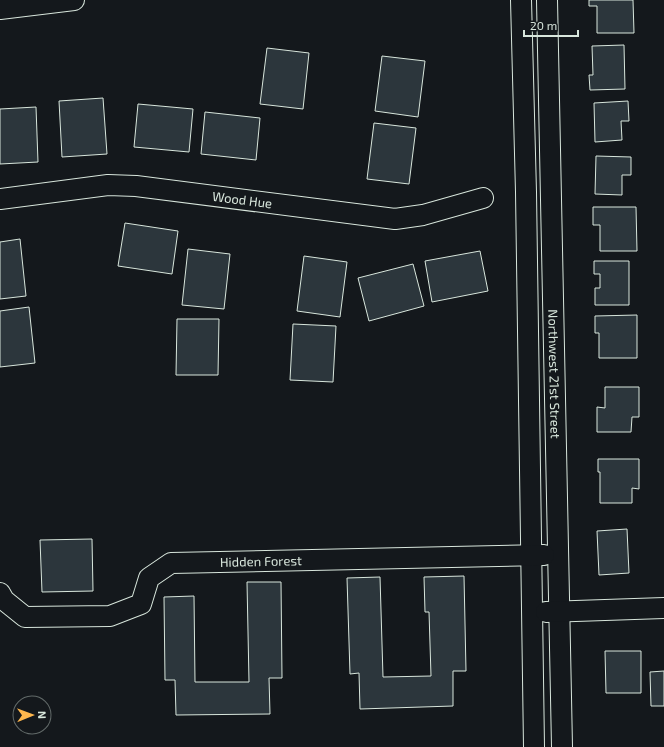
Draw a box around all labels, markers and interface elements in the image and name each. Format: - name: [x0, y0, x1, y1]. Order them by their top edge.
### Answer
- scale bar: [524, 12, 578, 38]
- text: 20 m: [530, 18, 557, 32]
- street label: Wood Hue: [211, 188, 273, 211]
- street label: Northwest 21st Street: [545, 309, 564, 439]
- street label: Hidden Forest: [220, 552, 302, 570]
- north arrow: [12, 695, 52, 735]
- text: N: [36, 711, 49, 719]

